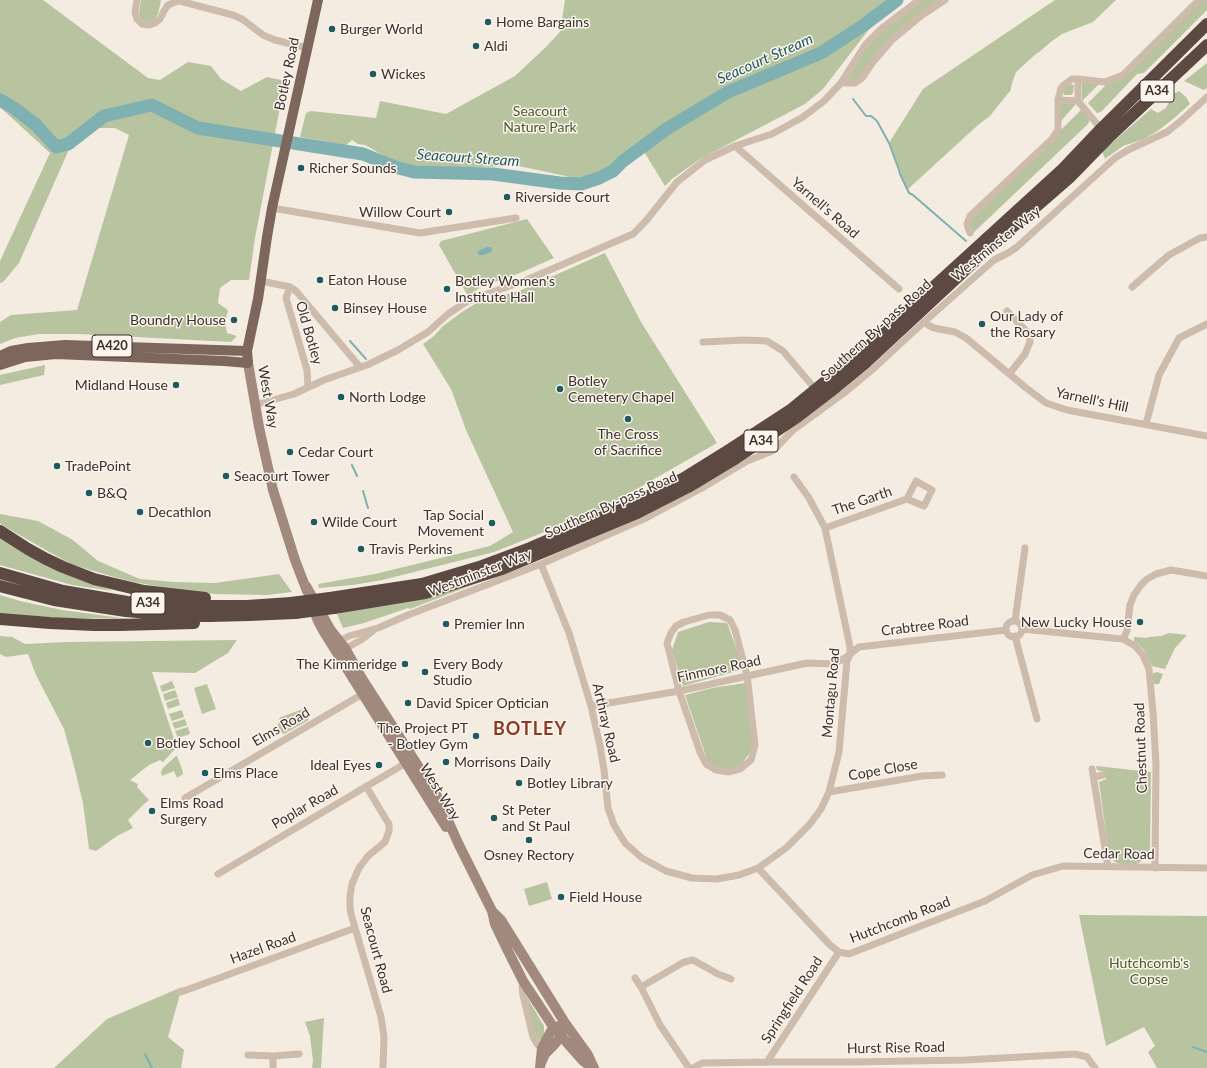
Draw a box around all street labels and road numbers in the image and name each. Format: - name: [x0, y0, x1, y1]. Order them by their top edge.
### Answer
- street label: Botley Road: [271, 36, 303, 112]
- road number: A34: [1140, 80, 1174, 102]
- street label: Yarnell's Road: [788, 174, 862, 242]
- street label: Westminster Way: [948, 203, 1044, 285]
- street label: Southern By-pass Road: [817, 276, 935, 384]
- street label: Old Botley: [292, 299, 326, 367]
- road number: A420: [92, 335, 132, 357]
- street label: West Way: [254, 364, 282, 430]
- street label: Yarnell's Hill: [1054, 384, 1130, 416]
- road number: A34: [744, 430, 778, 452]
- street label: Southern By-pass Road: [542, 468, 680, 542]
- street label: The Garth: [830, 483, 894, 519]
- street label: Westminster Way: [426, 546, 534, 600]
- road number: A34: [131, 592, 165, 614]
- street label: Crabtree Road: [880, 612, 970, 640]
- street label: Montagu Road: [819, 647, 843, 739]
- street label: Finmore Road: [676, 652, 762, 686]
- street label: Arthray Road: [589, 682, 623, 764]
- street label: Chestnut Road: [1131, 702, 1151, 794]
- street label: Elms Road: [249, 704, 313, 750]
- street label: Cope Close: [847, 756, 919, 784]
- street label: West Way: [416, 761, 464, 823]
- street label: Poplar Road: [269, 781, 341, 833]
- street label: Cedar Road: [1083, 845, 1155, 863]
- street label: Hutchcomb Road: [847, 893, 953, 947]
- street label: Seacourt Road: [356, 905, 396, 995]
- street label: Hazel Road: [228, 928, 298, 968]
- street label: Springfield Road: [758, 953, 826, 1047]
- street label: Hurst Rise Road: [847, 1039, 945, 1057]

